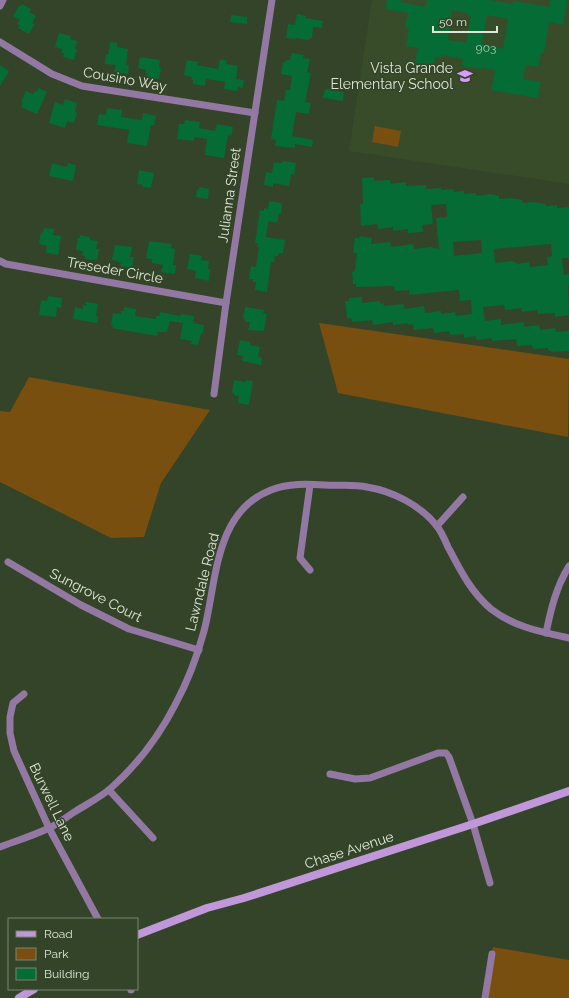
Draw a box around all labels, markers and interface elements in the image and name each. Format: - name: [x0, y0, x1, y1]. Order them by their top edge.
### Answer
- scale bar: [433, 8, 497, 34]
- text: 50 m: [439, 15, 467, 29]
- house number: 903: [476, 41, 496, 55]
- place label: Vista Grande Elementary School: [330, 60, 453, 92]
- street label: Cousino Way: [82, 64, 168, 94]
- school or university icon: Vista Grande Elementary School: [456, 67, 474, 85]
- street label: Julianna Street: [214, 146, 244, 244]
- street label: Treseder Circle: [66, 254, 164, 286]
- street label: Lawndale Road: [182, 531, 222, 633]
- street label: Sungrove Court: [47, 565, 145, 625]
- street label: Burwell Lane: [26, 760, 78, 844]
- street label: Chase Avenue: [302, 828, 396, 872]
- legend: [8, 918, 138, 990]
- text: Road: [44, 927, 73, 941]
- text: Park: [44, 947, 69, 961]
- text: Building: [44, 967, 90, 981]

